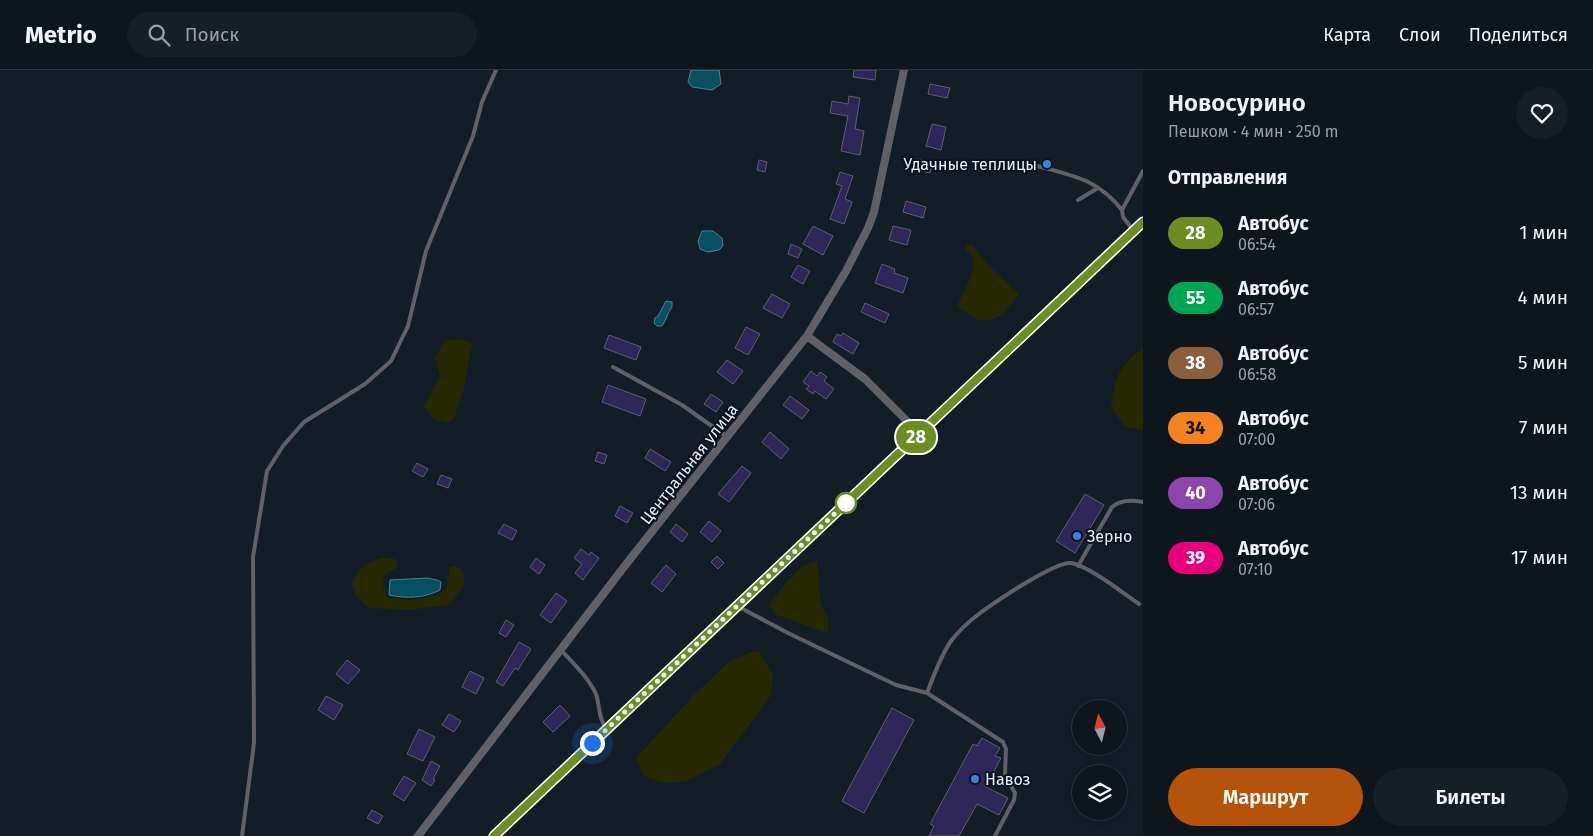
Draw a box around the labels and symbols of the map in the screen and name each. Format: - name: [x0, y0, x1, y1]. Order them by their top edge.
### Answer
- place label: Удачные теплицы: [904, 155, 1037, 174]
- marker: Удачные теплицы: [1041, 158, 1053, 170]
- street label: Центральная улица: [636, 400, 742, 528]
- line badge: 28: [894, 421, 938, 453]
- unlabelled marker: [835, 492, 857, 514]
- place label: Зерно: [1087, 527, 1132, 546]
- marker: Зерно: [1071, 530, 1083, 542]
- north arrow: [1072, 700, 1128, 755]
- your location: [580, 731, 605, 756]
- place label: Навоз: [985, 770, 1031, 789]
- marker: Навоз: [969, 773, 981, 785]

